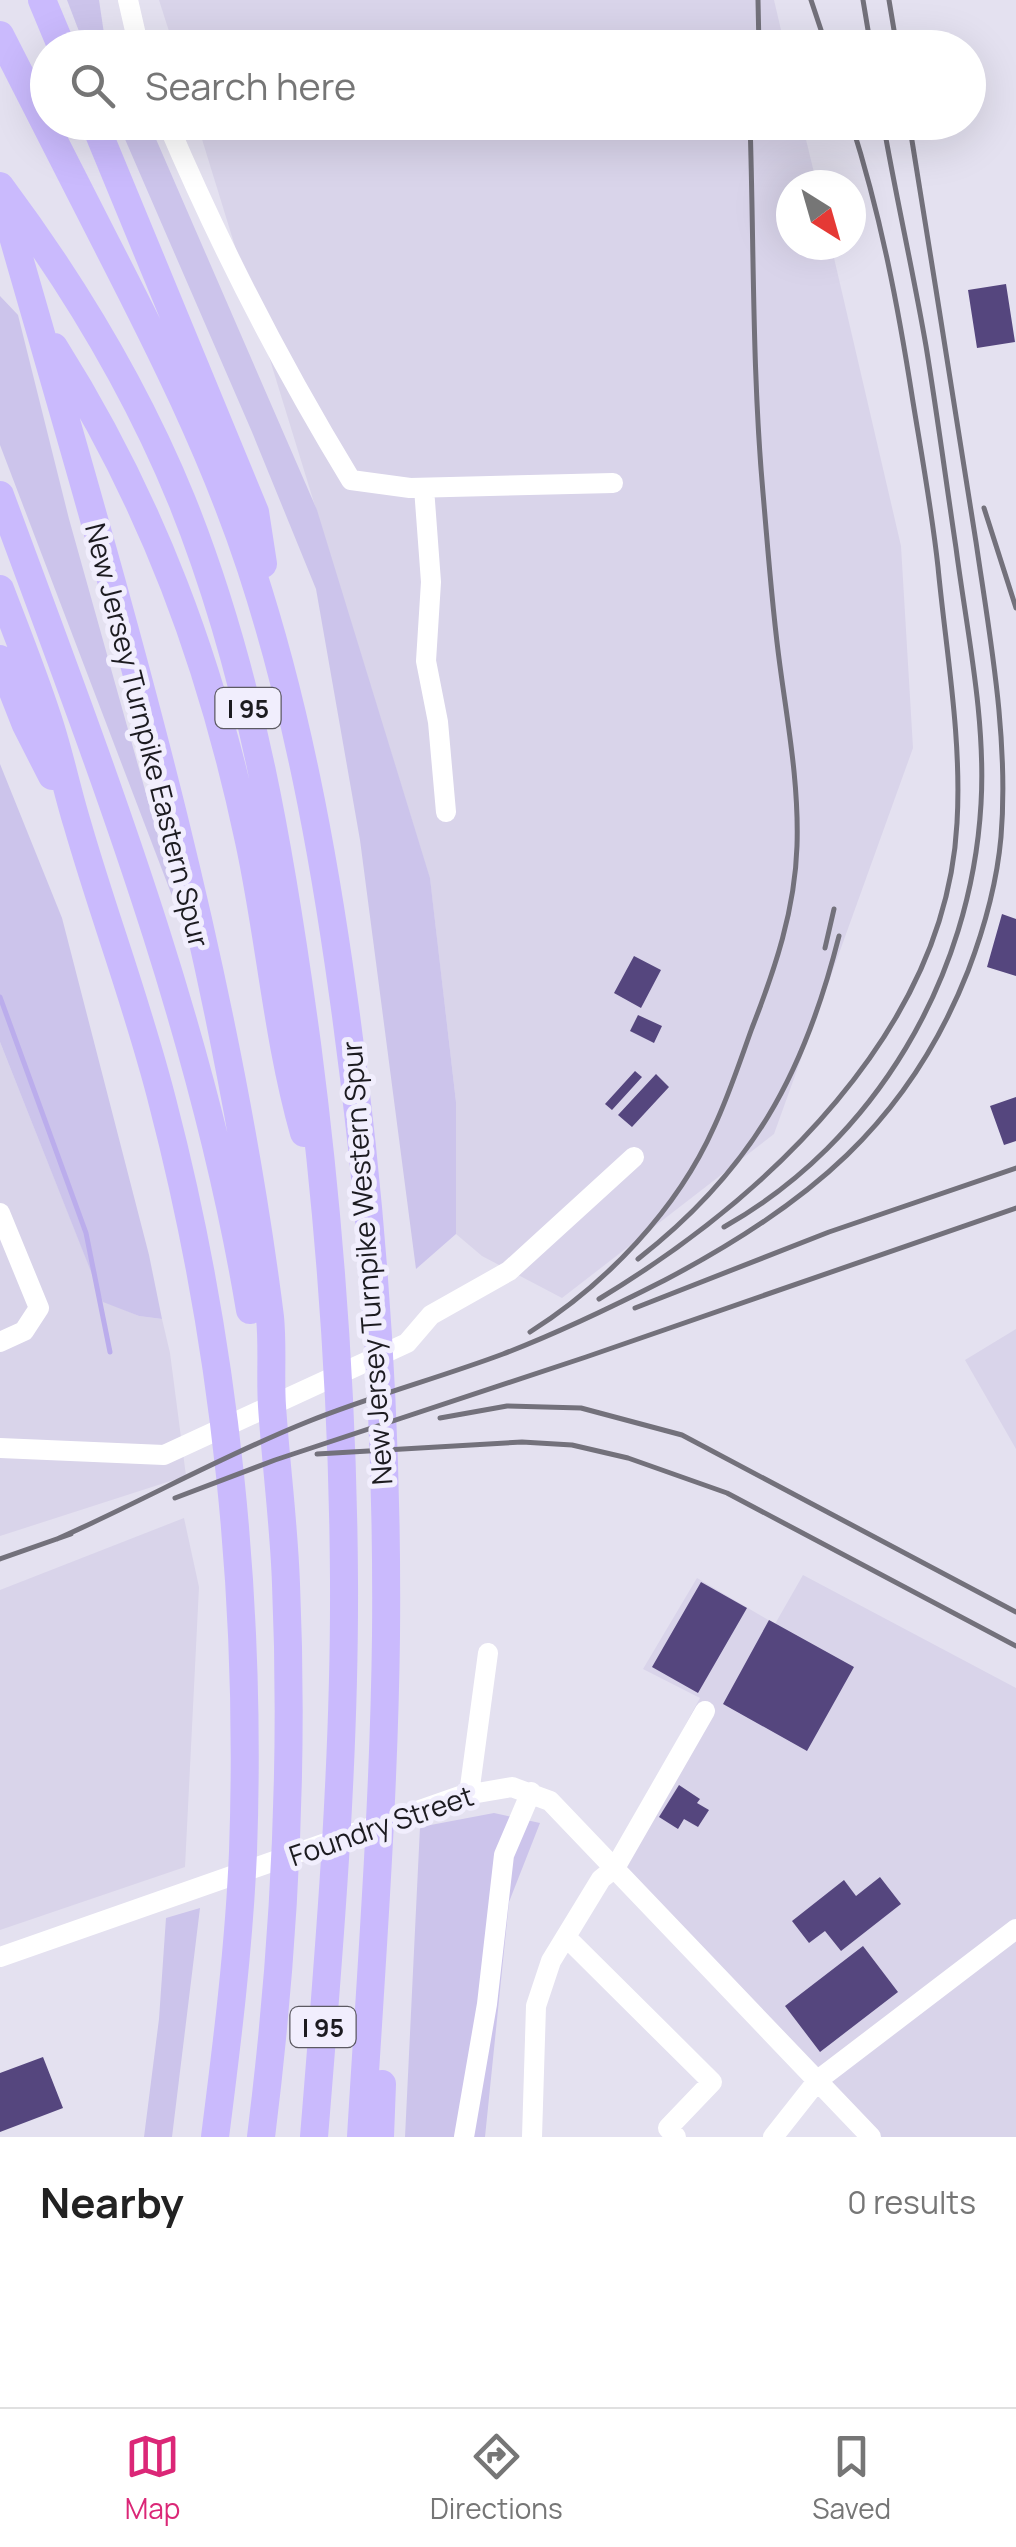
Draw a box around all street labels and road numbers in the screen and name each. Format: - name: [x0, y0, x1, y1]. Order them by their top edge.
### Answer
- street label: New Jersey Turnpike Eastern Spur: [77, 519, 219, 951]
- road number: I 95: [216, 688, 280, 728]
- street label: New Jersey Turnpike Western Spur: [332, 1040, 400, 1486]
- street label: Foundry Street: [284, 1776, 478, 1874]
- road number: I 95: [290, 2007, 356, 2047]

